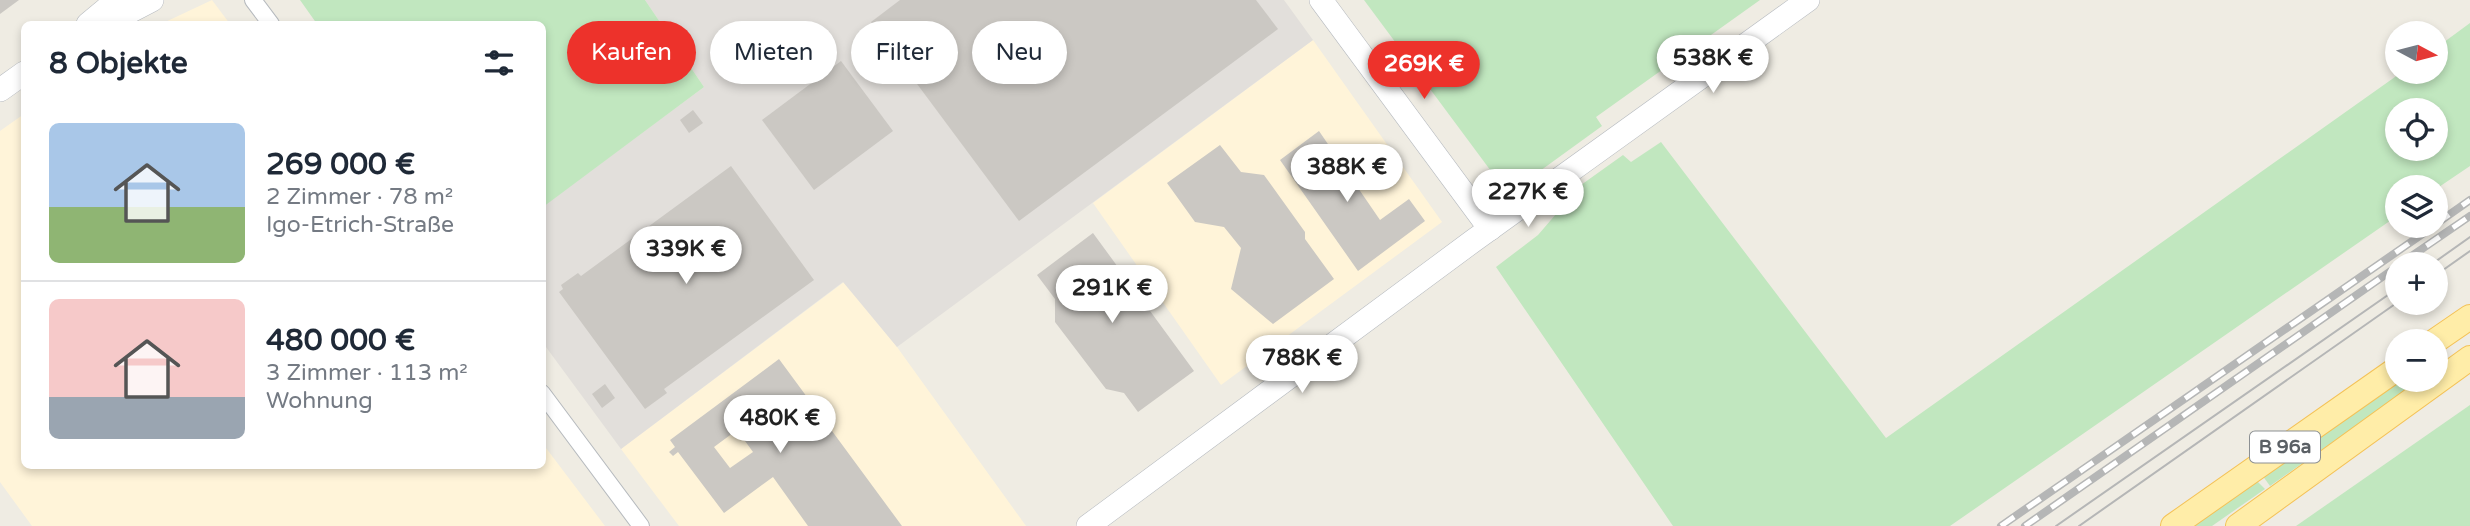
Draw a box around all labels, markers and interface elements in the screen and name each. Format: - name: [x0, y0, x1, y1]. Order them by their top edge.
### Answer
- chip: Kaufen: [567, 21, 696, 84]
- chip: Mieten: [710, 21, 837, 84]
- chip: Filter: [851, 21, 958, 84]
- chip: Neu: [972, 21, 1067, 84]
- north arrow: [2385, 21, 2448, 84]
- map controls: [2385, 21, 2448, 392]
- pin: 538K €: [1656, 36, 1770, 95]
- pin: 269K €: [1367, 42, 1481, 101]
- icon: filters: [480, 44, 518, 82]
- text: 538K €: [1673, 44, 1753, 72]
- text: 8 Objekte: [49, 45, 188, 82]
- text: 269K €: [1384, 50, 1464, 78]
- button: locate: [2385, 98, 2448, 161]
- pin: 388K €: [1290, 144, 1404, 204]
- text: 269 000 €: [266, 146, 415, 183]
- icon: home: [105, 151, 189, 235]
- text: 388K €: [1307, 153, 1387, 181]
- pin: 227K €: [1471, 170, 1585, 229]
- button: layers: [2385, 175, 2448, 238]
- text: 227K €: [1488, 178, 1568, 206]
- text: 2 Zimmer · 78 m²: [266, 183, 453, 211]
- text: Igo-Etrich-Straße: [266, 211, 454, 239]
- pin: 339K €: [629, 226, 743, 286]
- text: 339K €: [646, 235, 726, 263]
- button: +: [2385, 252, 2448, 315]
- pin: 291K €: [1055, 266, 1169, 325]
- text: 291K €: [1072, 274, 1152, 302]
- text: 480 000 €: [266, 322, 415, 359]
- icon: home: [105, 327, 189, 411]
- button: −: [2385, 329, 2448, 392]
- pin: 788K €: [1245, 336, 1359, 395]
- text: 788K €: [1262, 344, 1342, 372]
- text: 3 Zimmer · 113 m²: [266, 359, 468, 387]
- text: Wohnung: [266, 387, 373, 415]
- pin: 480K €: [723, 396, 837, 455]
- text: 480K €: [740, 404, 820, 432]
- road number: B 96a: [2250, 432, 2320, 462]

